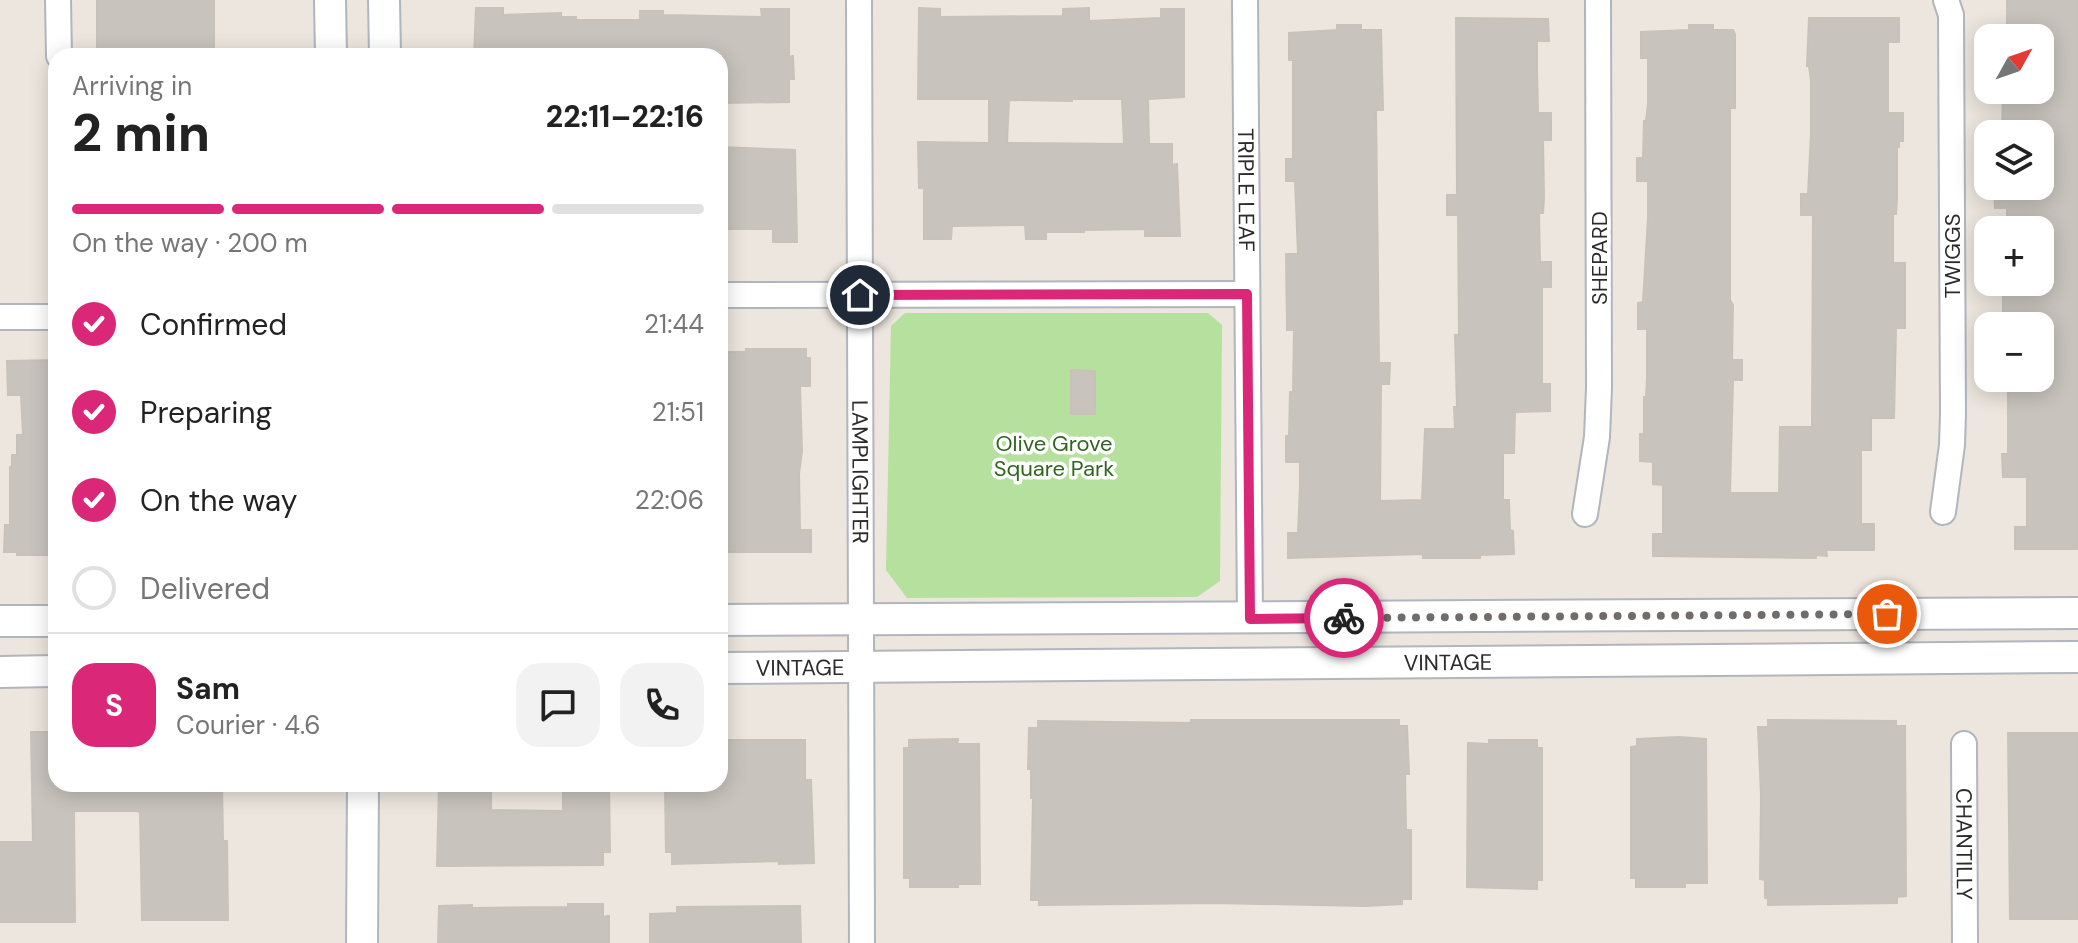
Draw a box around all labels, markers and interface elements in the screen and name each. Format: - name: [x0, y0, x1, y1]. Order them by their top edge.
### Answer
- north arrow: [1974, 24, 2054, 104]
- map controls: [1974, 24, 2054, 392]
- text: Arriving in: [72, 69, 192, 103]
- text: 22:11–22:16: [546, 97, 704, 136]
- text: 2 min: [72, 99, 210, 167]
- button: layers: [1974, 120, 2054, 200]
- street label: TRIPLE LEAF: [1232, 128, 1262, 252]
- street label: SHEPARD: [1585, 211, 1614, 305]
- street label: TWIGGS: [1938, 214, 1967, 298]
- button: +: [1974, 216, 2054, 296]
- text: On the way · 200 m: [72, 226, 308, 260]
- pin: [826, 261, 894, 329]
- icon: home: [838, 273, 882, 317]
- icon: check: [72, 302, 116, 346]
- text: Confirmed: [140, 305, 287, 344]
- text: 21:44: [644, 307, 704, 341]
- button: −: [1974, 312, 2054, 392]
- icon: check: [72, 390, 116, 434]
- text: Preparing: [140, 393, 272, 432]
- text: 21:51: [652, 395, 704, 429]
- street label: LAMPLIGHTER: [846, 400, 875, 544]
- park label: Olive Grove Square Park: [994, 429, 1114, 483]
- icon: check: [72, 478, 116, 522]
- text: On the way: [140, 481, 297, 520]
- text: 22:06: [635, 483, 704, 517]
- text: Delivered: [140, 569, 270, 608]
- courier: [1304, 578, 1384, 658]
- pin: [1853, 580, 1921, 648]
- icon: bag: [1865, 592, 1909, 636]
- icon: bike: [1322, 596, 1366, 640]
- street label: VINTAGE: [1404, 647, 1492, 677]
- street label: VINTAGE: [756, 652, 844, 682]
- button: chat: [516, 663, 600, 747]
- button: phone: [620, 663, 704, 747]
- text: Sam: [176, 669, 240, 708]
- text: S: [105, 686, 123, 725]
- text: Courier · 4.6: [176, 708, 321, 742]
- street label: CHANTILLY: [1950, 788, 1979, 900]

